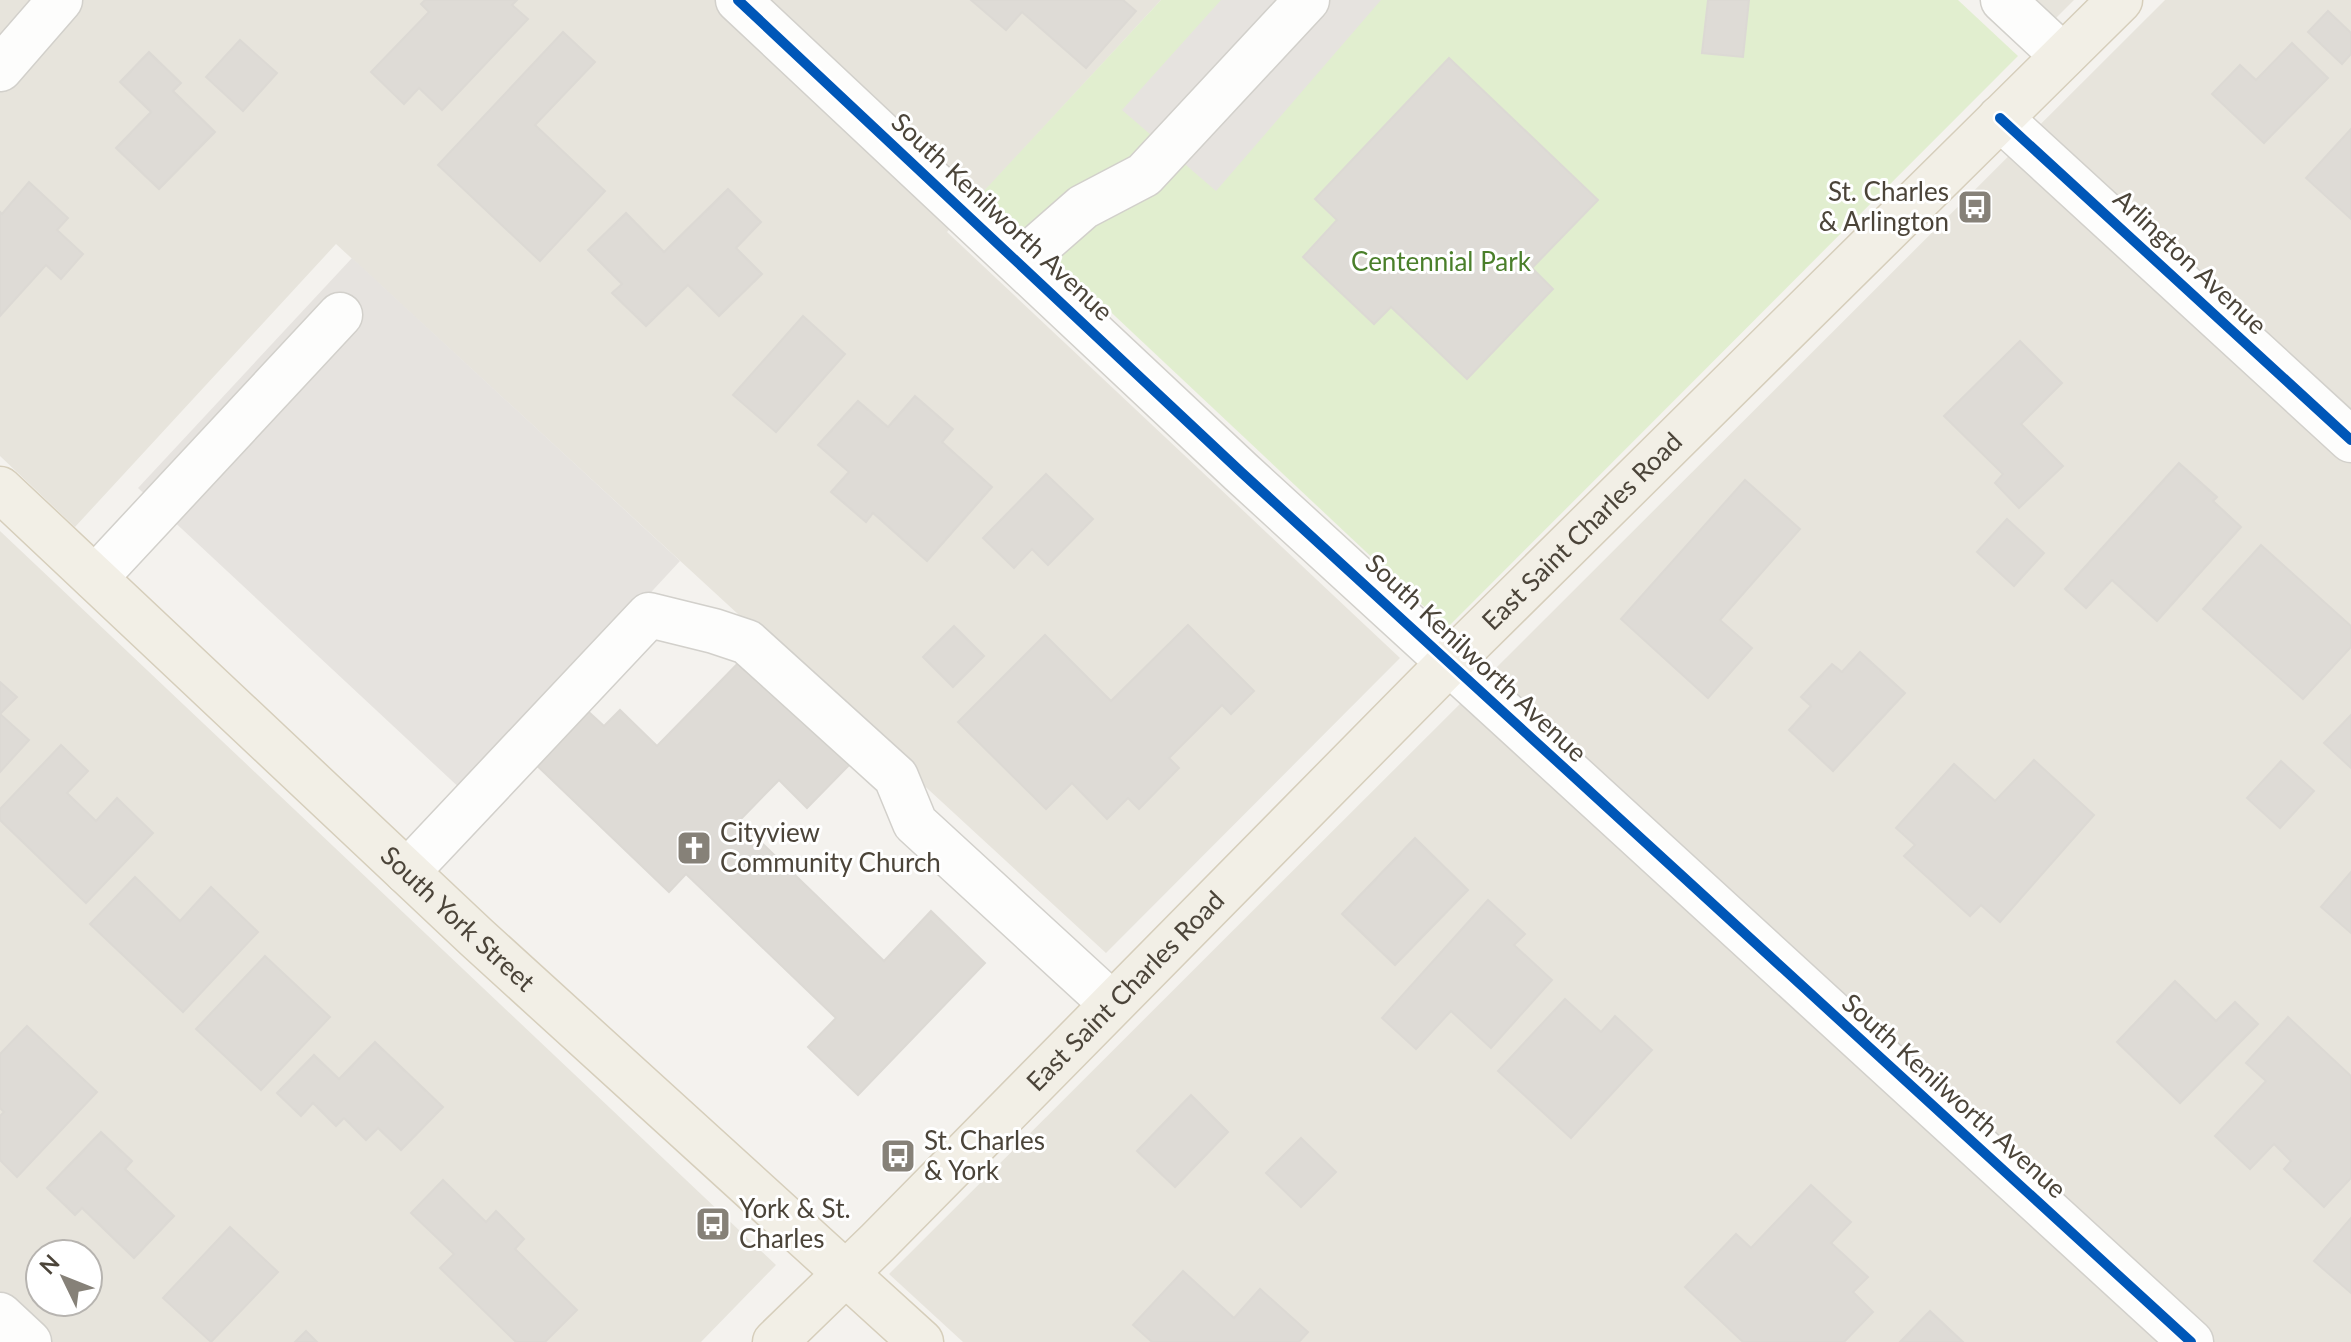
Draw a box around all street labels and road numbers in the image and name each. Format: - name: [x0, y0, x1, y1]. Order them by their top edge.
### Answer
- street label: South Kenilworth Avenue: [885, 105, 1120, 327]
- street label: Arlington Avenue: [2107, 182, 2274, 340]
- street label: East Saint Charles Road: [1475, 425, 1688, 636]
- street label: South Kenilworth Avenue: [1359, 546, 1594, 768]
- street label: South York Street: [375, 839, 542, 998]
- street label: East Saint Charles Road: [1019, 884, 1230, 1097]
- street label: South Kenilworth Avenue: [1836, 986, 2073, 1204]

